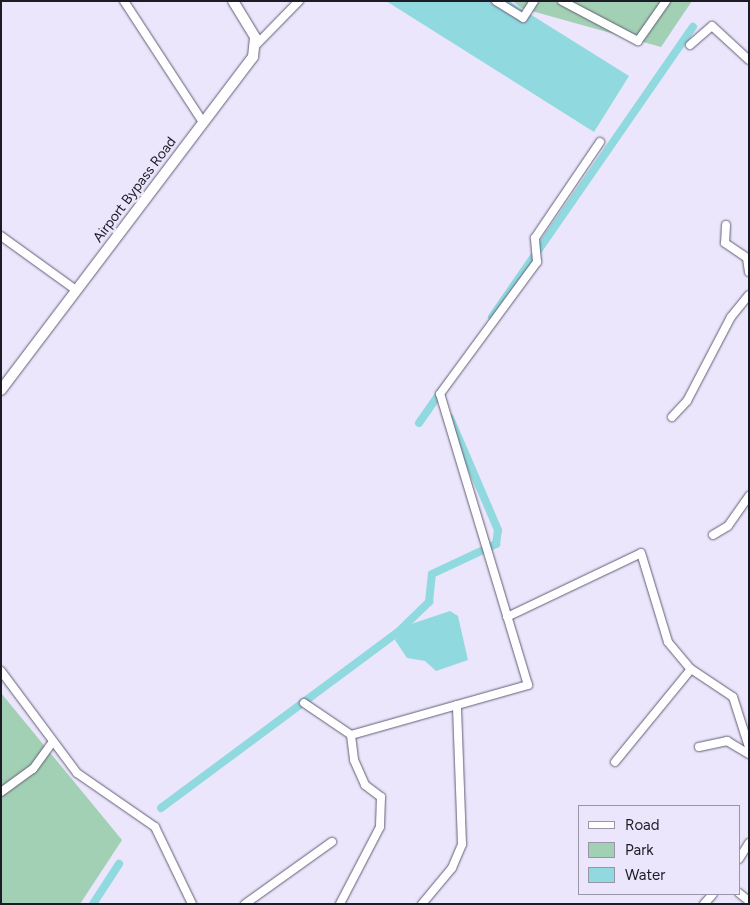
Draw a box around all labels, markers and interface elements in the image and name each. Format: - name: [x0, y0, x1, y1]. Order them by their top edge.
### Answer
- street label: Airport Bypass Road: [90, 134, 180, 246]
- legend: [578, 805, 740, 895]
- text: Road: [625, 816, 660, 834]
- text: Park: [625, 841, 654, 859]
- text: Water: [625, 866, 665, 884]

